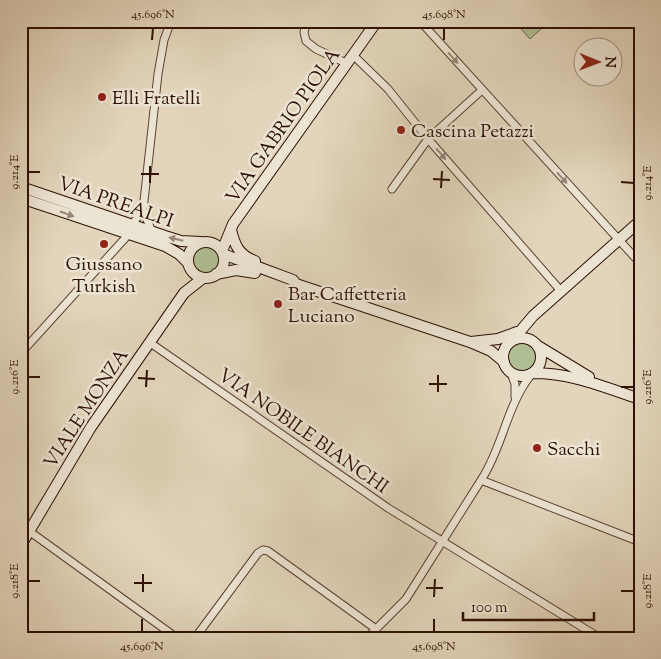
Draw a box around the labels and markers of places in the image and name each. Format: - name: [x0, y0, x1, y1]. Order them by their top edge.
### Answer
- place label: Elli Fratelli: [112, 86, 201, 113]
- marker: Elli Fratelli: [96, 91, 108, 103]
- place label: Cascina Petazzi: [411, 119, 534, 146]
- marker: Cascina Petazzi: [395, 124, 407, 136]
- marker: Giussano Turkish: [98, 238, 110, 250]
- place label: Giussano Turkish: [66, 252, 142, 301]
- place label: Bar Caffetteria Luciano: [288, 282, 407, 331]
- marker: Bar Caffetteria Luciano: [272, 298, 284, 310]
- place label: Sacchi: [547, 437, 600, 464]
- marker: Sacchi: [531, 442, 543, 454]

